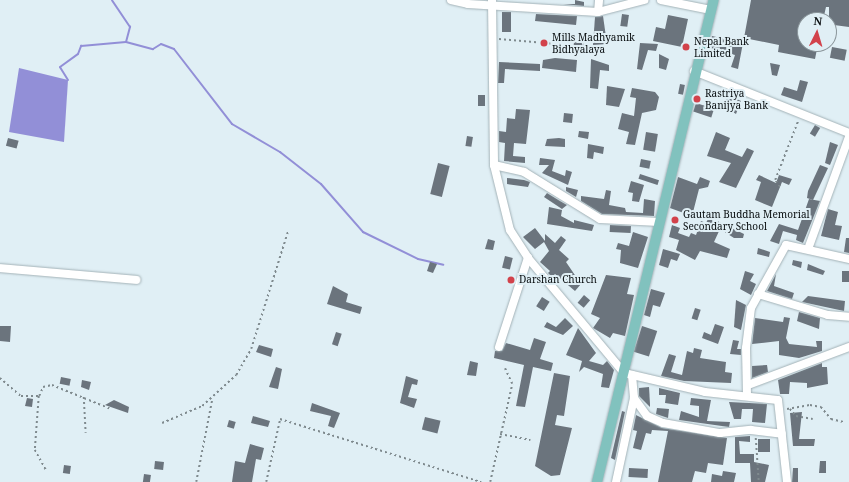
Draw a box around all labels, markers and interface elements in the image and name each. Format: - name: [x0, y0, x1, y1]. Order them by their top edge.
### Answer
- north arrow: [797, 12, 837, 52]
- text: N: [813, 13, 823, 28]
- place label: Mills Madhyamik Bidhyalaya: [552, 31, 635, 54]
- place label: Nepal Bank Limited: [694, 35, 749, 58]
- marker: Mills Madhyamik Bidhyalaya: [539, 38, 549, 48]
- marker: Nepal Bank Limited: [681, 42, 691, 52]
- place label: Rastriya Banijya Bank: [705, 87, 768, 110]
- marker: Rastriya Banijya Bank: [692, 94, 702, 104]
- place label: Gautam Buddha Memorial Secondary School: [683, 208, 810, 232]
- marker: Gautam Buddha Memorial Secondary School: [670, 215, 680, 225]
- place label: Darshan Church: [519, 274, 597, 286]
- marker: Darshan Church: [506, 275, 516, 285]

